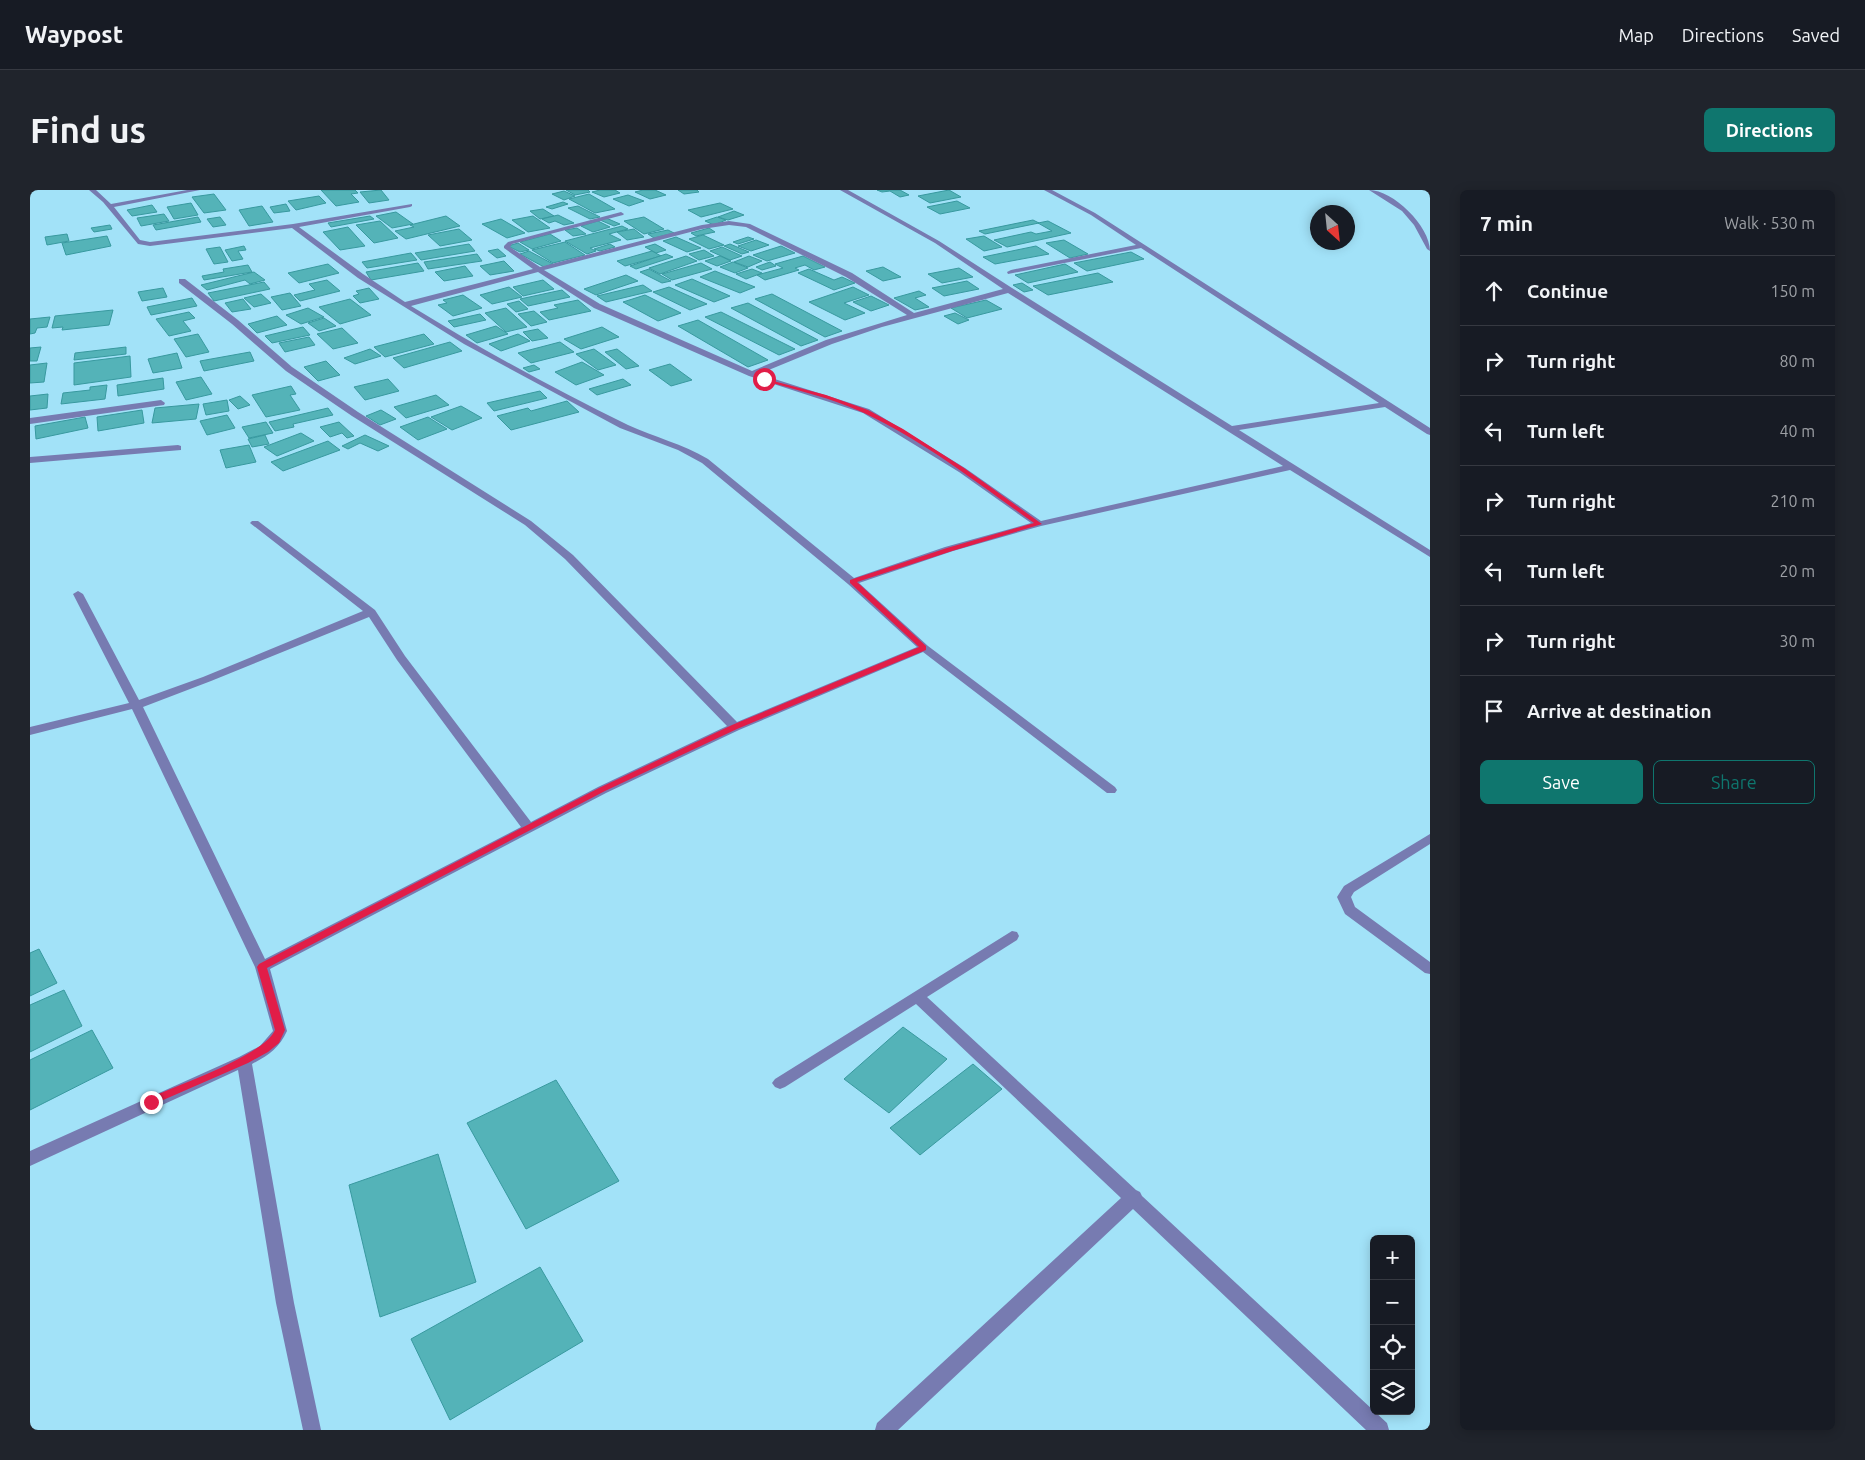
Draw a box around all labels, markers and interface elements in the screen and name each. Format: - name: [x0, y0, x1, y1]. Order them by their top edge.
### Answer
- text: Waypost: [25, 21, 123, 48]
- text: Map: [1618, 25, 1654, 45]
- text: Directions: [1682, 25, 1764, 45]
- text: Saved: [1792, 25, 1840, 45]
- button: Directions: [1704, 108, 1835, 152]
- text: Find us: [30, 110, 146, 150]
- north arrow: [1310, 205, 1355, 250]
- text: 7 min: [1480, 211, 1533, 235]
- text: Walk · 530 m: [1724, 214, 1815, 232]
- icon: ahead: [1480, 277, 1508, 305]
- text: Continue: [1527, 280, 1608, 302]
- text: 150 m: [1770, 282, 1815, 300]
- icon: right: [1480, 347, 1508, 375]
- text: Turn right: [1527, 350, 1615, 372]
- text: 80 m: [1779, 352, 1815, 370]
- route start: [753, 368, 776, 391]
- icon: left: [1480, 417, 1508, 445]
- text: Turn left: [1527, 420, 1605, 442]
- text: 40 m: [1779, 422, 1815, 440]
- icon: right: [1480, 487, 1508, 515]
- text: Turn right: [1527, 490, 1615, 512]
- text: 210 m: [1770, 492, 1815, 510]
- icon: left: [1480, 557, 1508, 585]
- text: Turn left: [1527, 560, 1605, 582]
- text: 20 m: [1779, 562, 1815, 580]
- icon: right: [1480, 627, 1508, 655]
- text: Turn right: [1527, 630, 1615, 652]
- text: 30 m: [1779, 632, 1815, 650]
- icon: arrive: [1480, 697, 1508, 725]
- text: Arrive at destination: [1527, 700, 1712, 722]
- button: Save: [1480, 760, 1643, 804]
- button: Share: [1653, 760, 1815, 804]
- route end: [140, 1091, 163, 1114]
- map controls: [1370, 1235, 1415, 1415]
- button: +: [1370, 1235, 1415, 1280]
- button: −: [1370, 1280, 1415, 1325]
- button: locate: [1370, 1325, 1415, 1370]
- button: layers: [1370, 1370, 1415, 1415]

